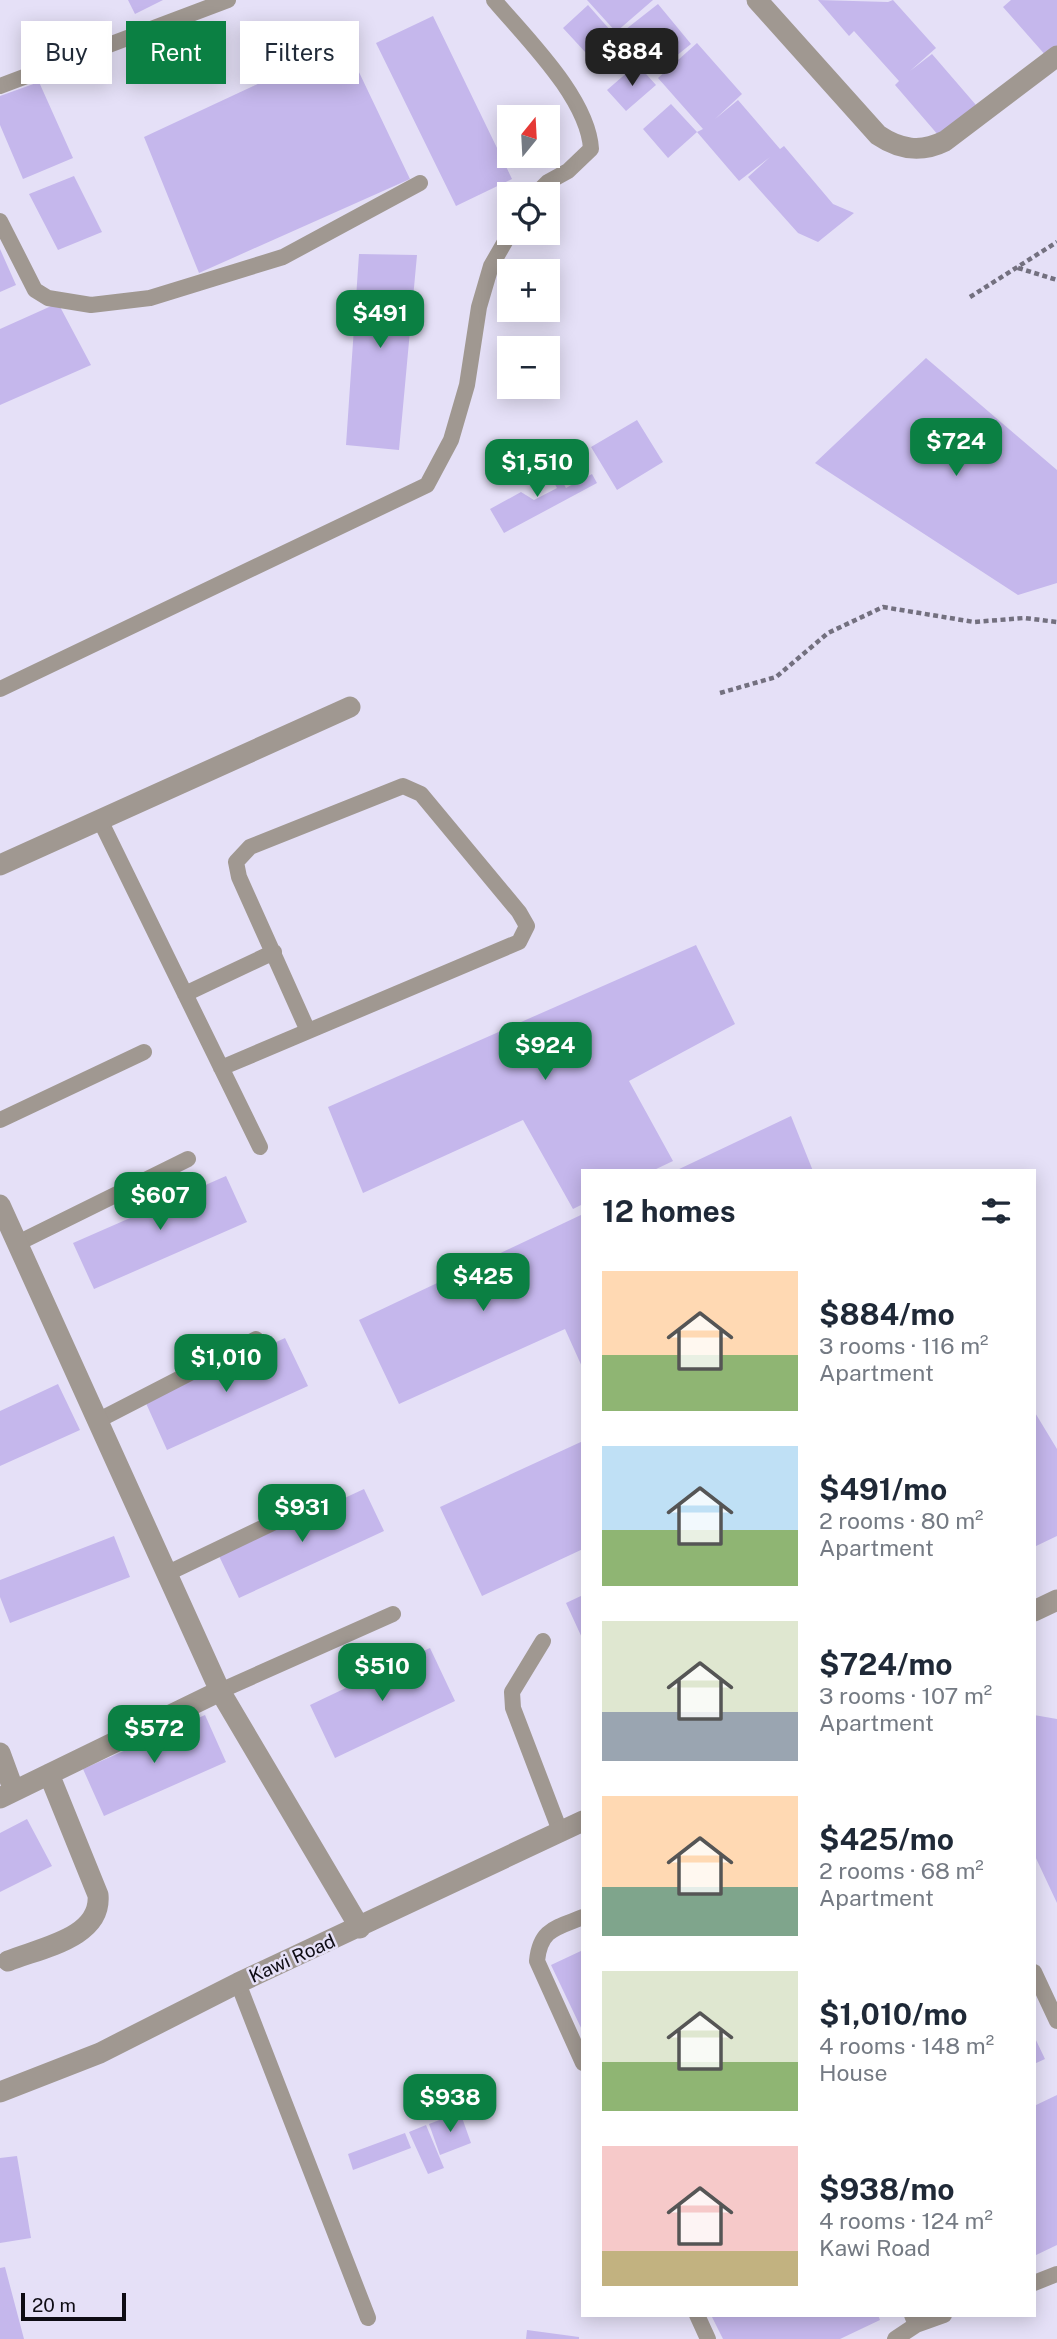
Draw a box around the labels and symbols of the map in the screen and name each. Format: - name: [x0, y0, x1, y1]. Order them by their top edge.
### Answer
- pin: $884: [591, 28, 673, 88]
- north arrow: [497, 105, 560, 168]
- pin: $491: [339, 290, 421, 350]
- pin: $724: [915, 419, 997, 478]
- pin: $1,510: [480, 440, 594, 499]
- pin: $924: [504, 1023, 586, 1082]
- pin: $607: [119, 1172, 201, 1232]
- pin: $425: [442, 1254, 524, 1313]
- pin: $1,010: [169, 1334, 283, 1394]
- pin: $931: [261, 1484, 343, 1544]
- pin: $510: [341, 1644, 423, 1703]
- pin: $572: [113, 1706, 195, 1765]
- street label: Kawi Road: [245, 1929, 339, 1987]
- pin: $938: [409, 2074, 491, 2134]
- scale bar: [21, 2290, 126, 2322]

